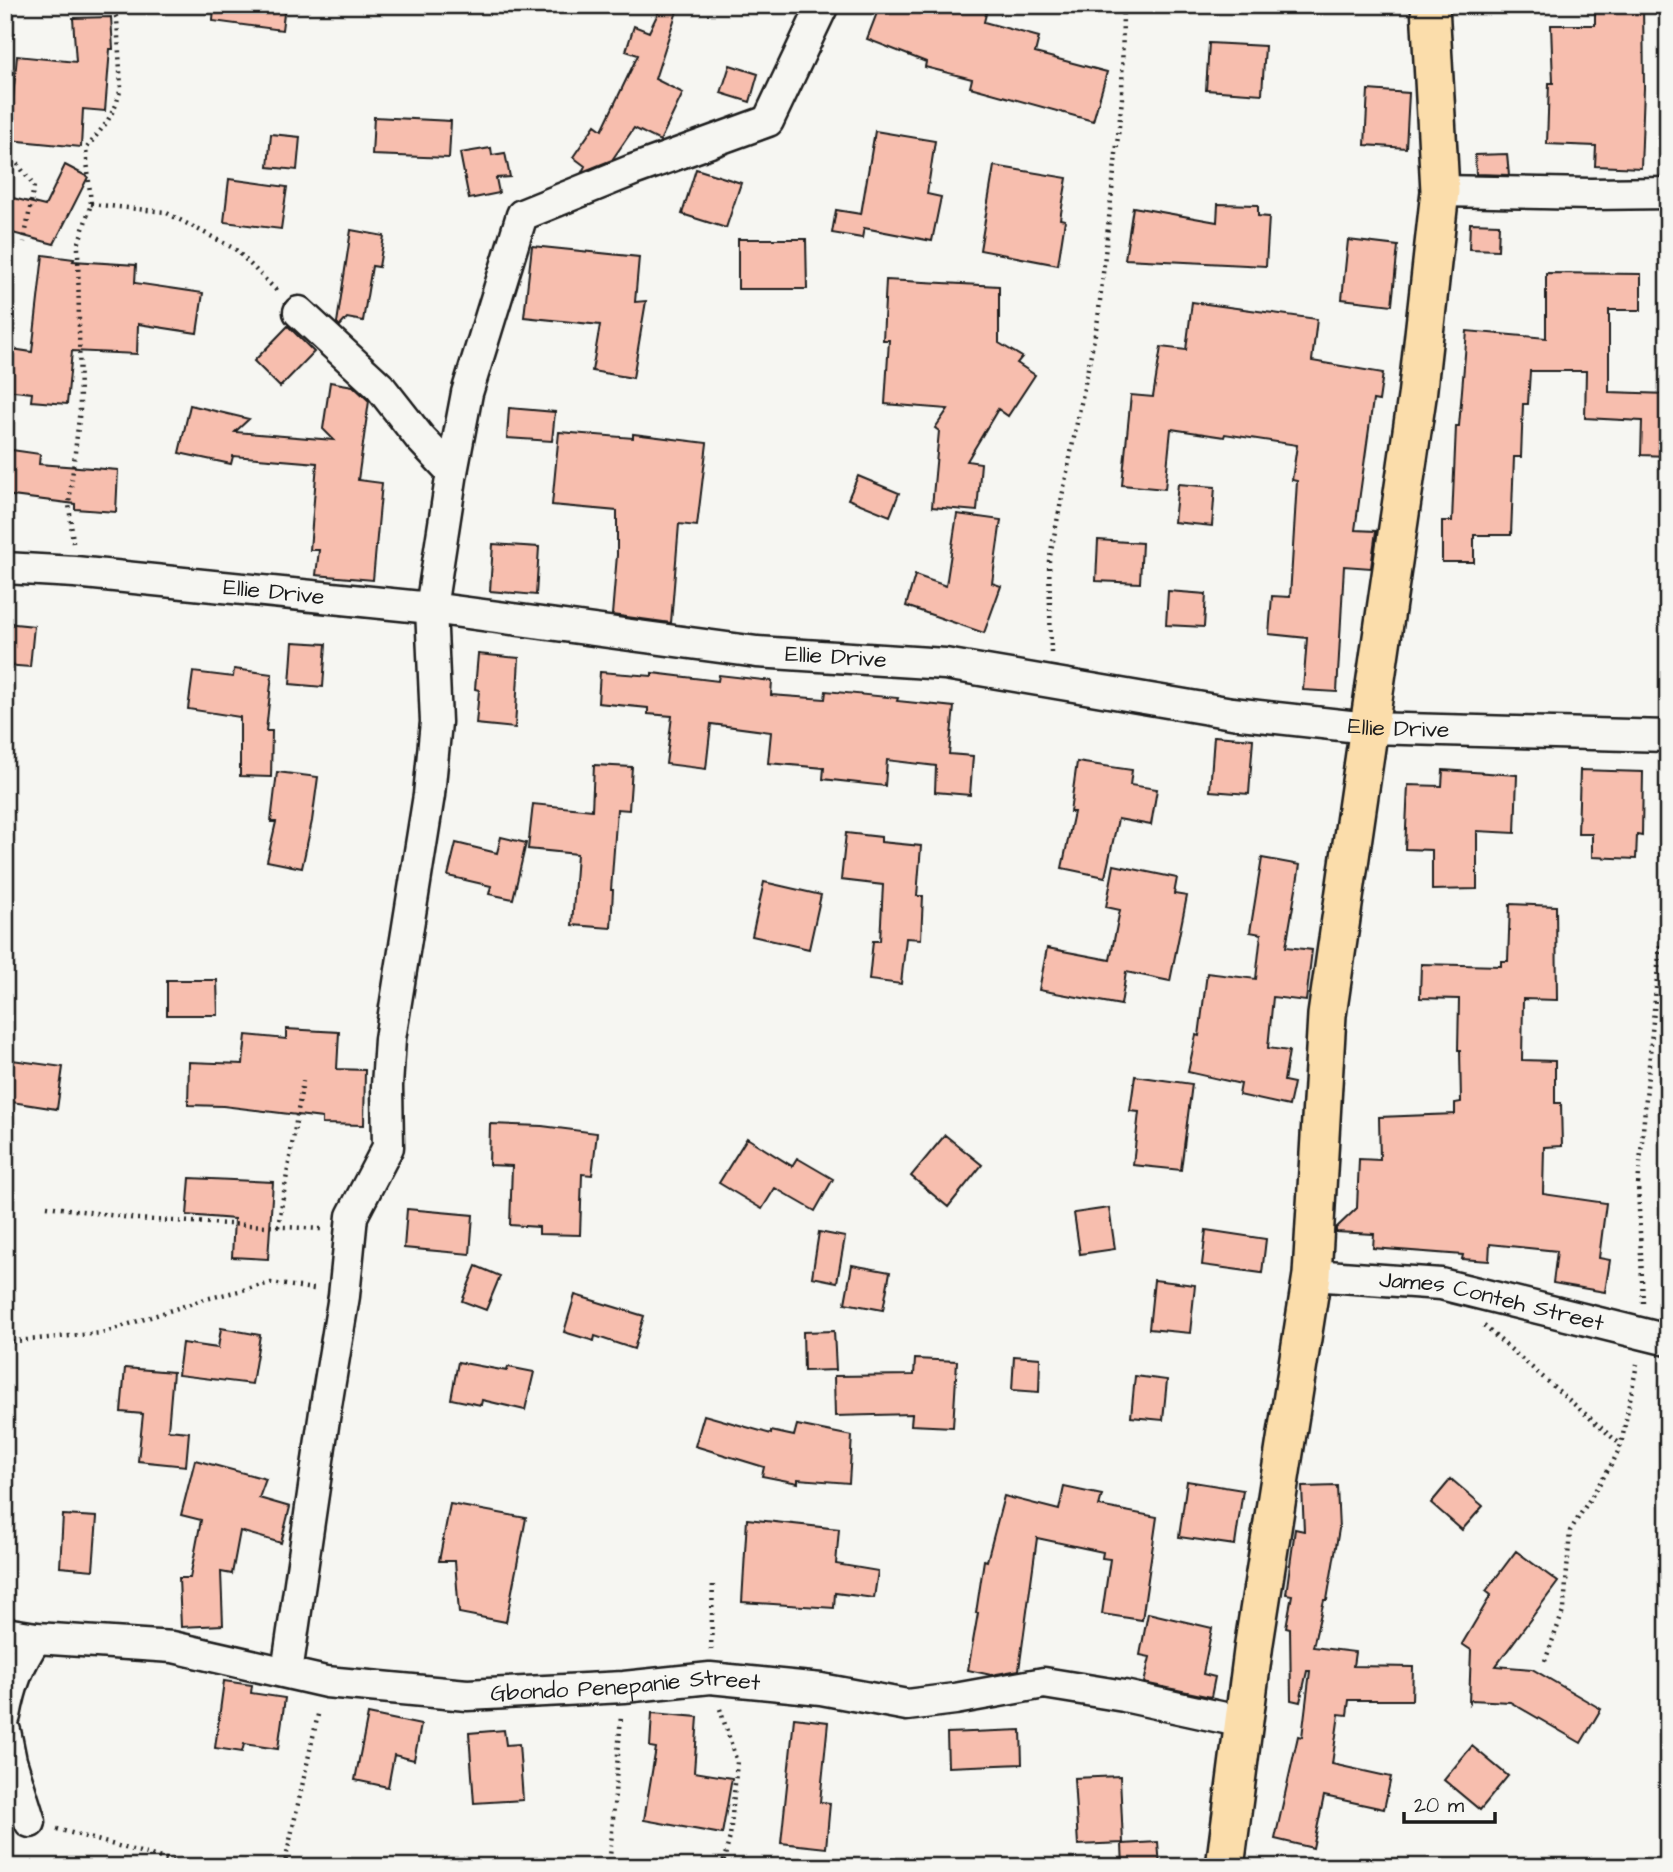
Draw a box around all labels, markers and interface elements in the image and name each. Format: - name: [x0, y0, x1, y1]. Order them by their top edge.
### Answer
- street label: Ellie Drive: [222, 571, 326, 613]
- street label: Ellie Drive: [784, 638, 888, 676]
- street label: Ellie Drive: [1346, 710, 1450, 746]
- street label: James Conteh Street: [1378, 1264, 1608, 1340]
- street label: Gbondo Penepanie Street: [490, 1662, 762, 1710]
- scale bar: [1404, 1781, 1494, 1825]
- text: 20 m: [1414, 1791, 1465, 1820]

